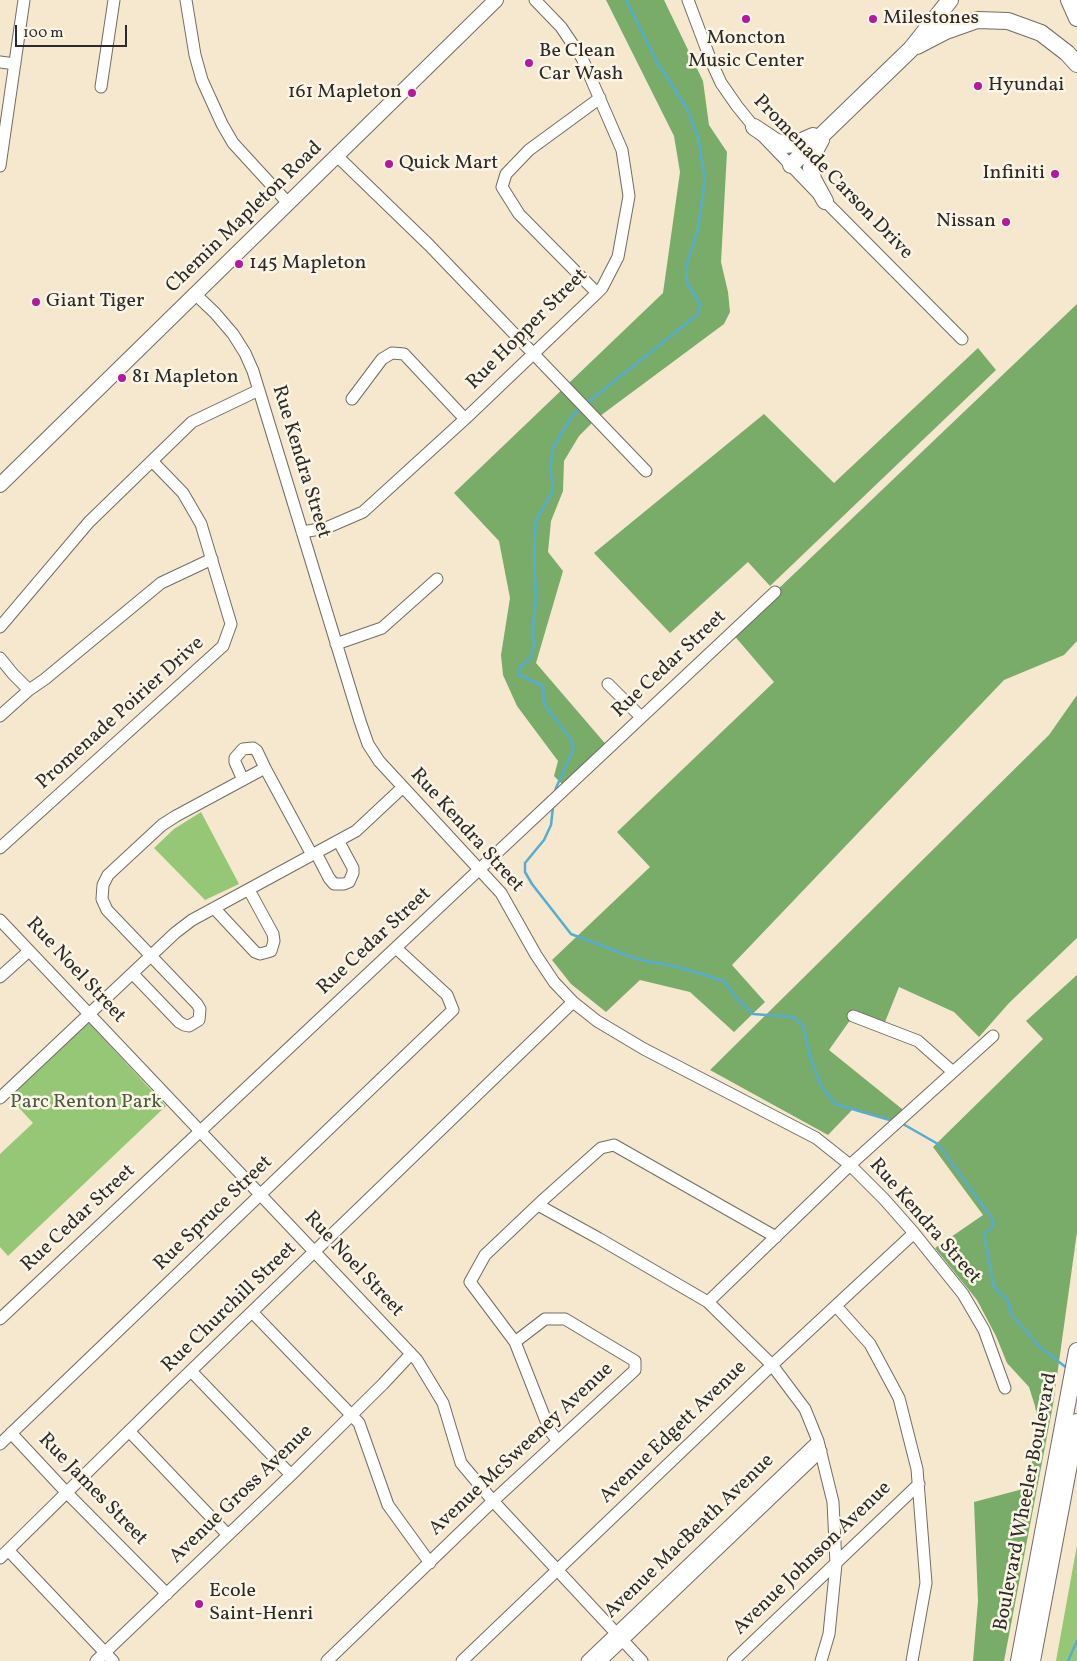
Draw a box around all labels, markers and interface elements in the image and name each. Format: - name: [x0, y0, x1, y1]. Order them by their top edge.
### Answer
- place label: Milestones: [883, 7, 979, 31]
- marker: Moncton Music Center: [740, 13, 752, 25]
- marker: Milestones: [867, 13, 879, 25]
- scale bar: [18, 15, 130, 47]
- text: 100 m: [23, 23, 63, 44]
- place label: Moncton Music Center: [688, 27, 804, 74]
- place label: Be Clean Car Wash: [539, 40, 623, 87]
- marker: Be Clean Car Wash: [523, 57, 535, 69]
- place label: Hyundai: [988, 74, 1064, 98]
- marker: Hyundai: [972, 80, 984, 92]
- place label: 161 Mapleton: [288, 81, 402, 105]
- marker: 161 Mapleton: [406, 87, 418, 99]
- street label: Promenade Carson Drive: [747, 91, 917, 265]
- street label: Chemin Mapleton Road: [162, 137, 328, 299]
- place label: Quick Mart: [399, 152, 498, 176]
- marker: Quick Mart: [383, 158, 395, 170]
- place label: Infiniti: [982, 162, 1045, 186]
- marker: Infiniti: [1049, 168, 1061, 180]
- place label: Nissan: [936, 210, 996, 234]
- marker: Nissan: [1000, 216, 1012, 228]
- place label: 145 Mapleton: [249, 252, 366, 276]
- marker: 145 Mapleton: [233, 258, 245, 270]
- street label: Rue Hopper Street: [462, 264, 594, 396]
- place label: Giant Tiger: [46, 290, 144, 314]
- marker: Giant Tiger: [30, 296, 42, 308]
- place label: 81 Mapleton: [132, 366, 239, 390]
- marker: 81 Mapleton: [116, 372, 128, 384]
- street label: Rue Kendra Street: [265, 383, 335, 541]
- street label: Rue Cedar Street: [608, 606, 732, 724]
- street label: Promenade Poirier Drive: [32, 632, 210, 796]
- street label: Rue Kendra Street: [404, 764, 528, 898]
- street label: Rue Cedar Street: [313, 883, 437, 1001]
- street label: Rue Noel Street: [20, 913, 130, 1029]
- park label: Parc Renton Park: [10, 1091, 162, 1115]
- street label: Rue Spruce Street: [150, 1151, 278, 1277]
- street label: Rue Kendra Street: [863, 1154, 985, 1290]
- street label: Rue Cedar Street: [17, 1160, 141, 1278]
- street label: Rue Noel Street: [298, 1207, 408, 1323]
- street label: Rue Churchill Street: [158, 1238, 302, 1378]
- street label: Avenue Edgett Avenue: [595, 1356, 753, 1510]
- street label: Avenue McSweeney Avenue: [425, 1358, 619, 1542]
- street label: Boulevard Wheeler Boulevard: [990, 1371, 1064, 1633]
- street label: Avenue Gross Avenue: [165, 1421, 319, 1569]
- street label: Rue James Street: [32, 1429, 152, 1551]
- street label: Avenue MacBeath Avenue: [600, 1450, 780, 1624]
- street label: Avenue Johnson Avenue: [729, 1477, 897, 1641]
- place label: Ecole Saint-Henri: [209, 1580, 313, 1627]
- marker: Ecole Saint-Henri: [193, 1598, 205, 1610]

